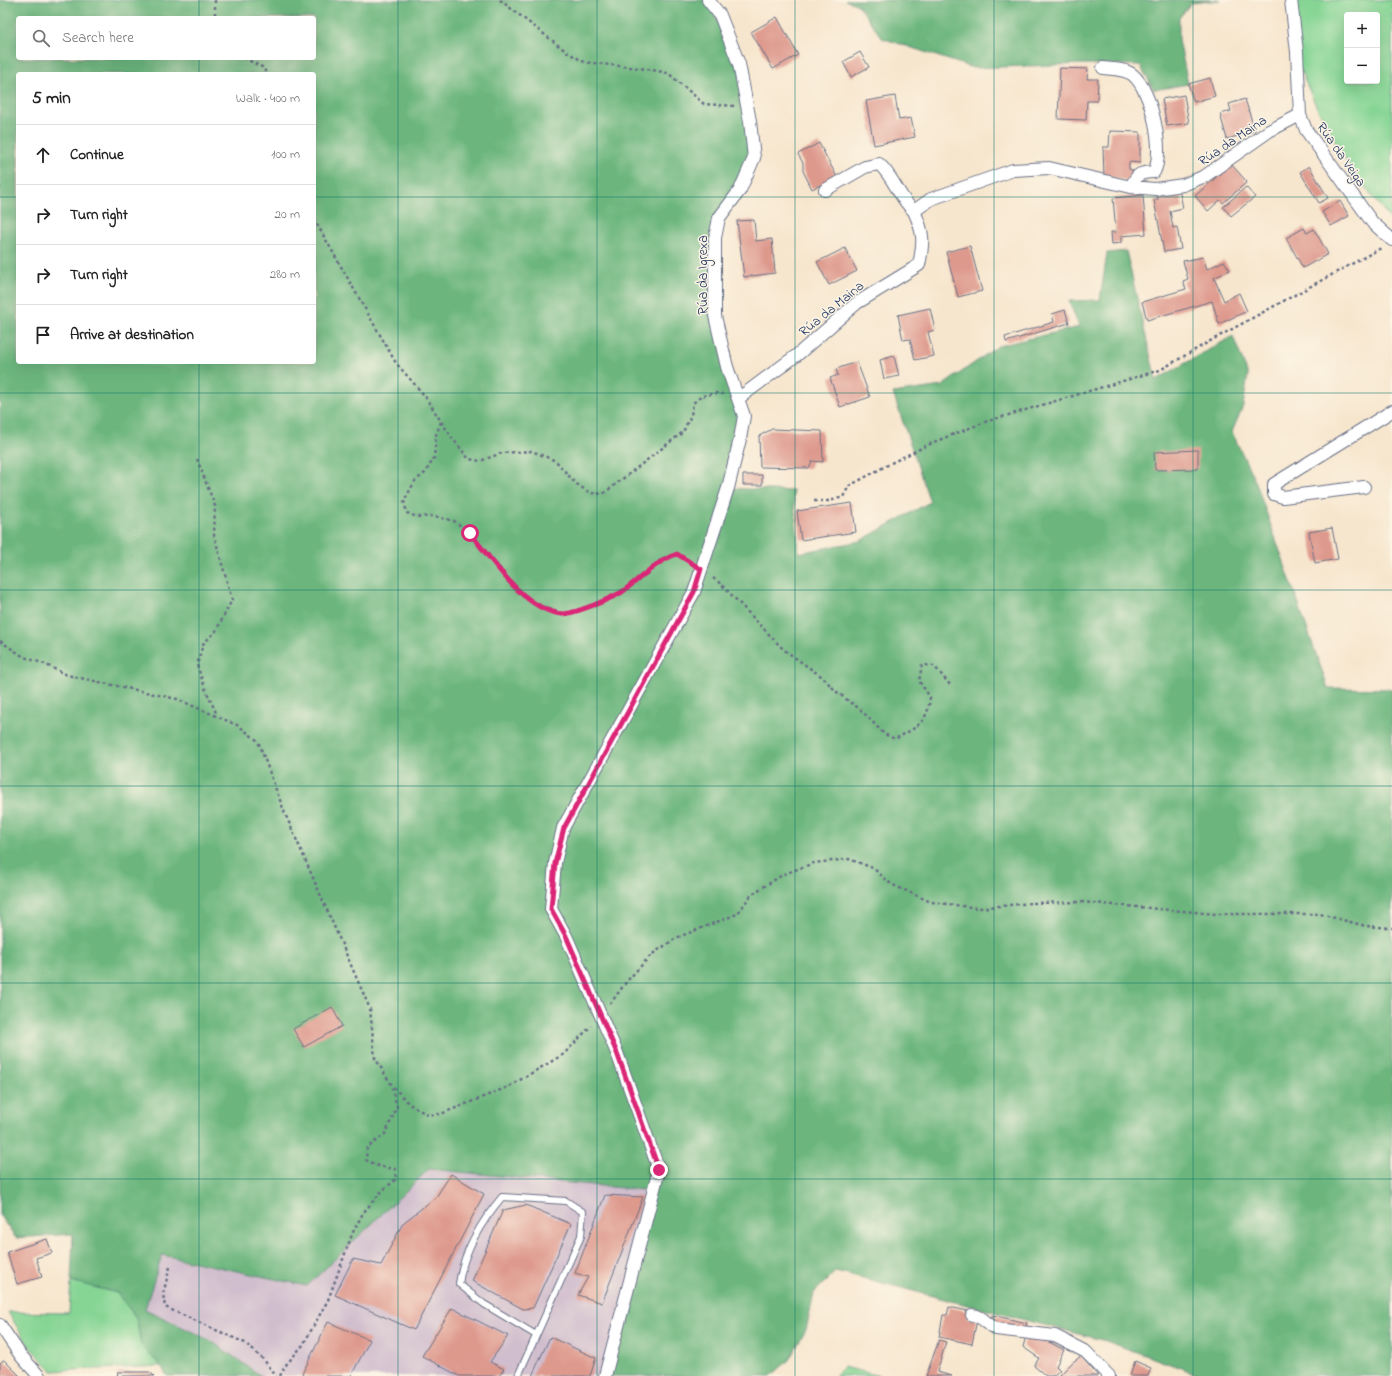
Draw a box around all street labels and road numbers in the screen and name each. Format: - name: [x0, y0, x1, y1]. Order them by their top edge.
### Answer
- street label: Rúa da Maina: [1194, 111, 1271, 172]
- street label: Rúa da Veiga: [1310, 118, 1371, 192]
- street label: Rúa da Igrexa: [693, 235, 715, 315]
- street label: Rúa da Maina: [795, 276, 869, 342]

